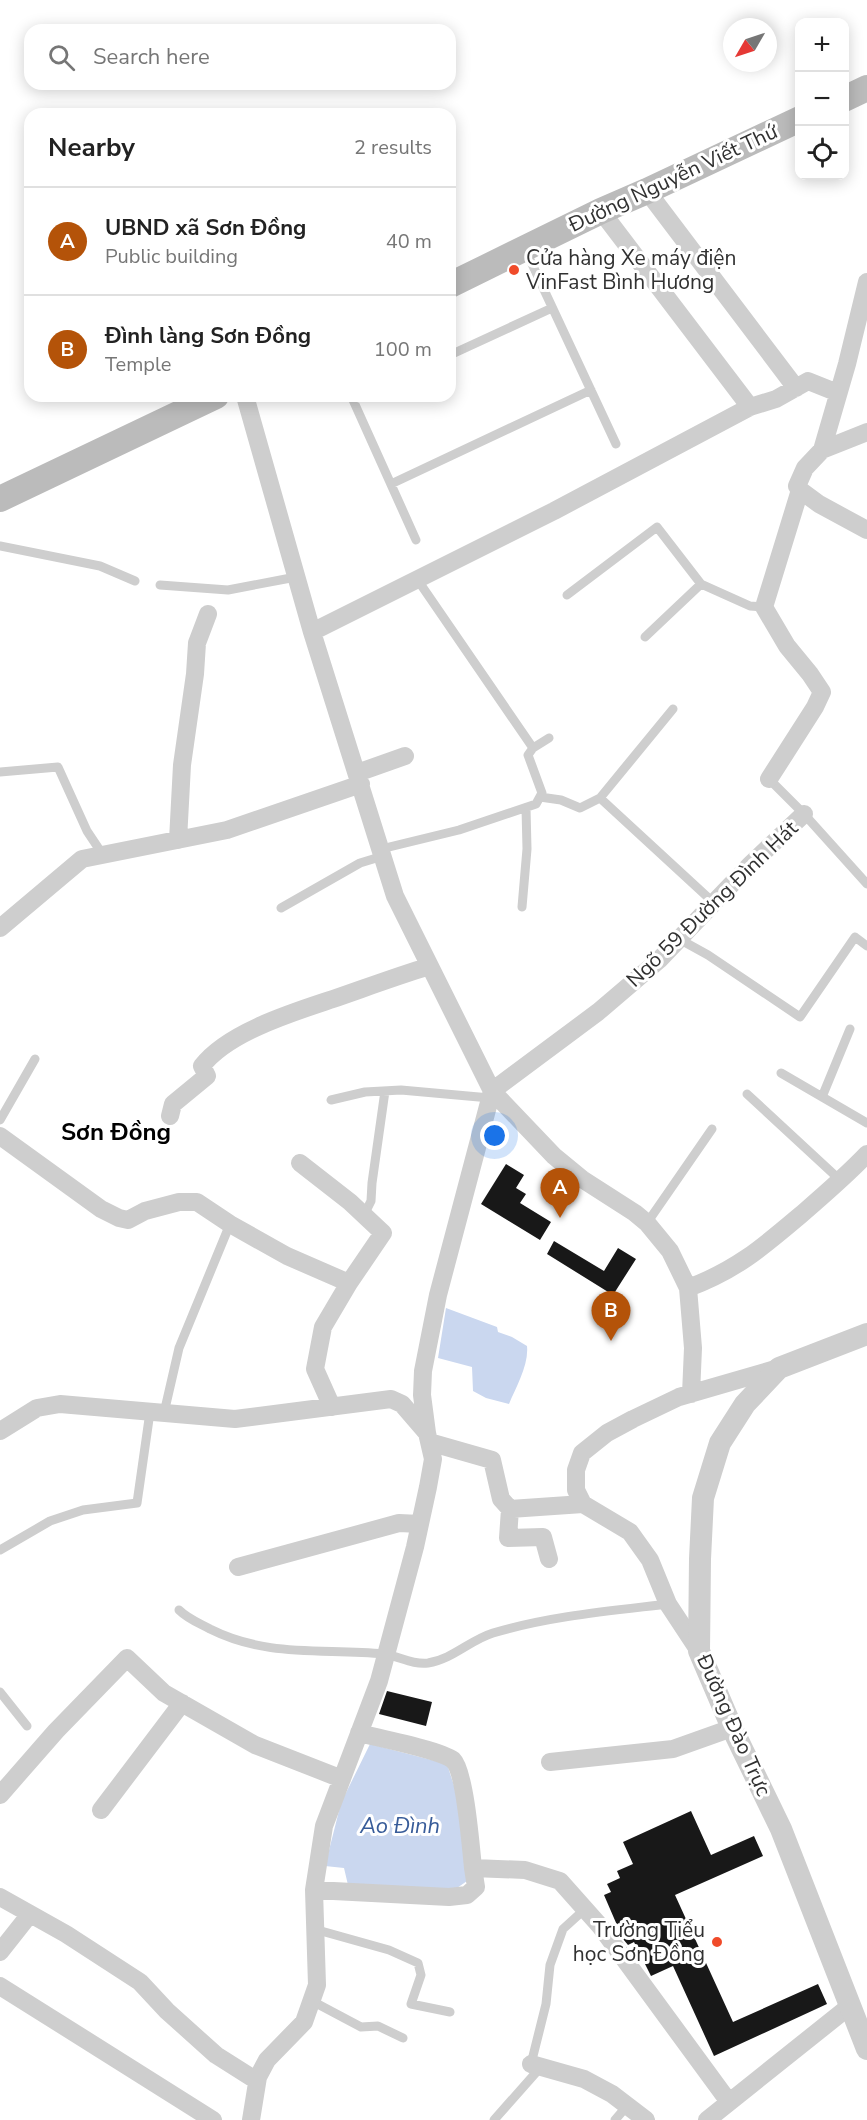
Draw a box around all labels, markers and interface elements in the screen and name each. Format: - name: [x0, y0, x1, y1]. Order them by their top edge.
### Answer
- north arrow: [723, 18, 777, 72]
- map controls: [795, 18, 849, 180]
- button: +: [795, 18, 849, 72]
- search box: [24, 24, 456, 90]
- icon: search: [45, 41, 78, 74]
- text: Search here: [93, 42, 210, 72]
- button: −: [795, 72, 849, 126]
- street label: Đường Nguyễn Viết Thứ: [563, 117, 783, 239]
- button: locate: [795, 126, 849, 180]
- text: Nearby: [48, 130, 135, 165]
- text: 2 results: [354, 134, 432, 161]
- text: UBND xã Sơn Đồng: [105, 213, 306, 243]
- text: A: [60, 228, 75, 255]
- text: 40 m: [386, 228, 432, 255]
- text: Public building: [105, 243, 238, 270]
- place label: Cửa hàng Xe máy điện VinFast Bình Hương: [525, 244, 736, 296]
- marker: Cửa hàng Xe máy điện VinFast Bình Hương: [507, 263, 521, 277]
- text: Đình làng Sơn Đồng: [105, 321, 311, 351]
- text: B: [61, 336, 74, 363]
- text: 100 m: [374, 336, 432, 363]
- text: Temple: [105, 351, 171, 378]
- street label: Ngõ 59 Đường Đình Hát: [620, 814, 804, 993]
- district label: Sơn Đồng: [61, 1116, 171, 1148]
- your location: [480, 1121, 509, 1150]
- pin: A: [540, 1168, 580, 1218]
- pin: B: [592, 1292, 630, 1341]
- street label: Đường Đào Trực: [690, 1649, 778, 1801]
- water label: Ao Đình: [359, 1811, 440, 1841]
- place label: Trường Tiểu học Sơn Đồng: [573, 1916, 705, 1968]
- marker: Trường Tiểu học Sơn Đồng: [710, 1935, 724, 1949]

